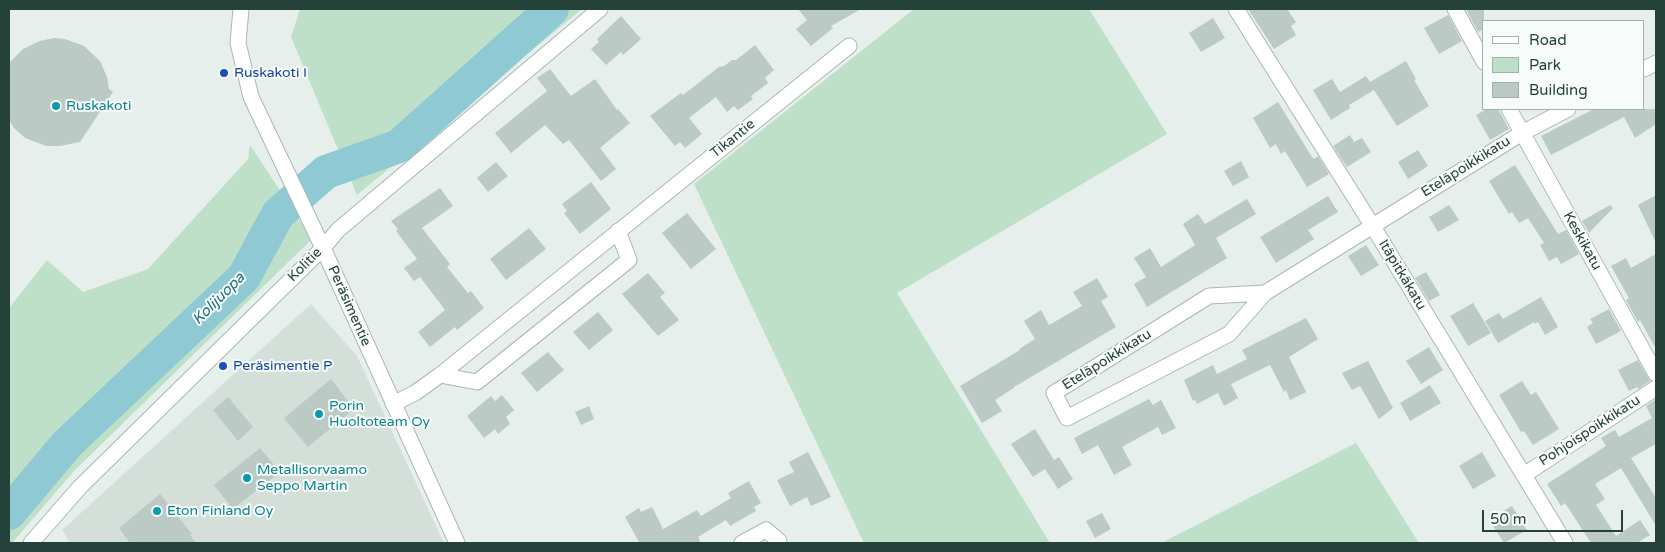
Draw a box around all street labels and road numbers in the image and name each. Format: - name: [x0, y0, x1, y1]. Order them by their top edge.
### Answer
- street label: Tikantie: [707, 116, 759, 162]
- street label: Eteläpoikkikatu: [1418, 133, 1514, 201]
- street label: Keskikatu: [1559, 209, 1605, 273]
- street label: Itäpitkäkatu: [1374, 237, 1430, 313]
- street label: Kolitie: [284, 244, 326, 286]
- street label: Peräsimentie: [324, 263, 374, 349]
- street label: Eteläpoikkikatu: [1059, 326, 1155, 394]
- street label: Pohjoispoikkikatu: [1536, 392, 1644, 470]

